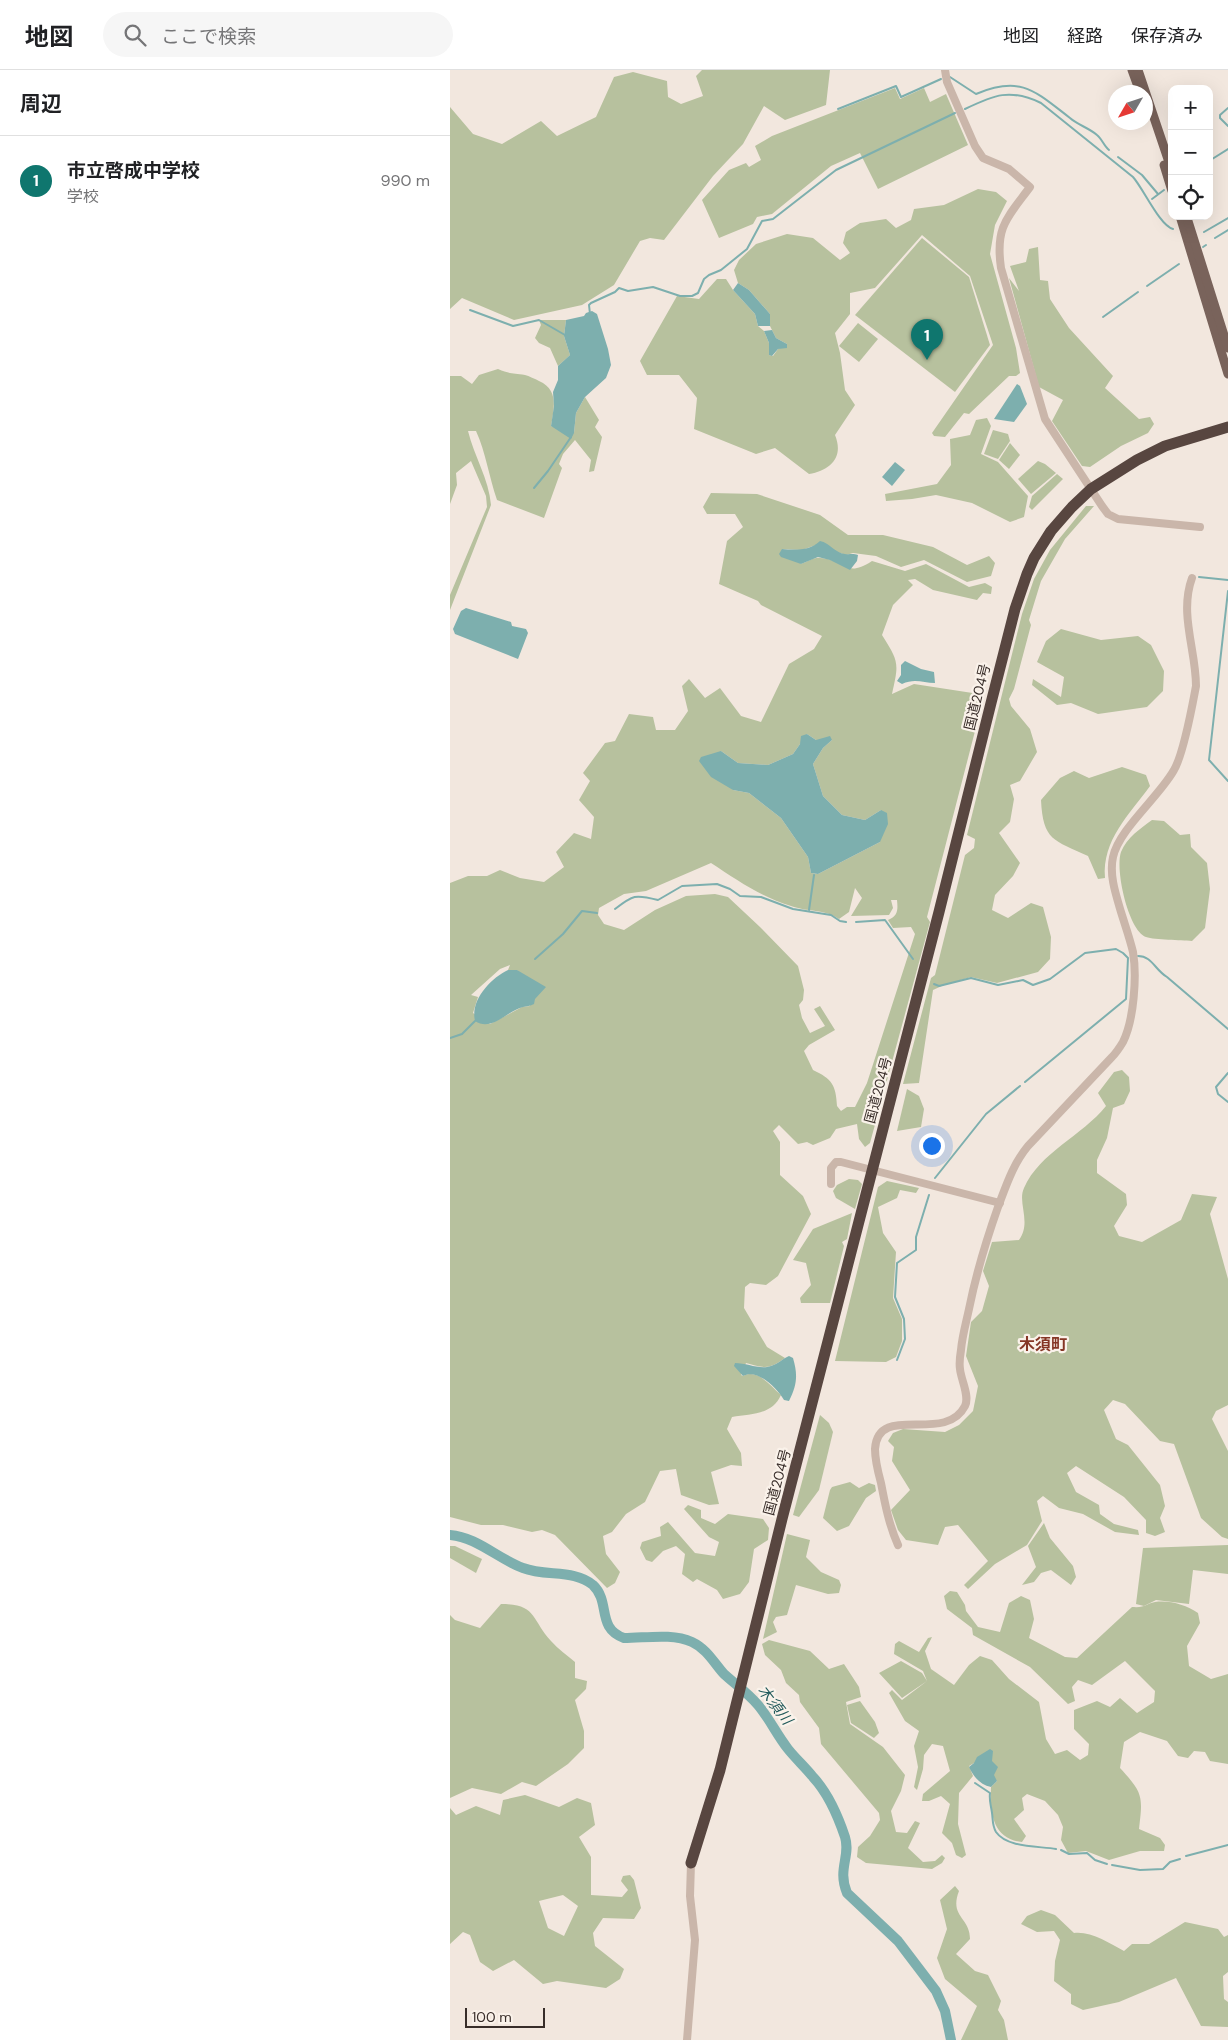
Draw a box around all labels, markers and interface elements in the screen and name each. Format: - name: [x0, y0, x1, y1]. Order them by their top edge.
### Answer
- search box: [103, 12, 453, 57]
- text: 地図: [25, 21, 73, 52]
- icon: search: [121, 21, 149, 49]
- text: ここで検索: [161, 24, 256, 49]
- text: 地図: [1003, 24, 1039, 48]
- text: 経路: [1067, 24, 1103, 48]
- text: 保存済み: [1131, 24, 1203, 48]
- north arrow: [1108, 85, 1153, 130]
- map controls: [1168, 85, 1213, 220]
- button: +: [1168, 85, 1213, 130]
- text: 周辺: [20, 90, 62, 118]
- button: −: [1168, 130, 1213, 175]
- text: 市立啓成中学校: [67, 158, 200, 183]
- text: 1: [33, 170, 39, 191]
- text: 990 m: [380, 170, 430, 191]
- button: locate: [1168, 175, 1213, 220]
- text: 学校: [67, 186, 99, 207]
- pin: 1: [911, 319, 943, 360]
- street label: 国道204号: [960, 662, 994, 732]
- street label: 国道204号: [861, 1055, 895, 1125]
- your location: [919, 1133, 945, 1159]
- district label: 木須町: [1019, 1334, 1067, 1355]
- street label: 国道204号: [760, 1447, 794, 1517]
- water label: 木須川: [753, 1681, 798, 1730]
- scale bar: [465, 2005, 545, 2028]
- text: 100 m: [472, 2008, 512, 2026]

